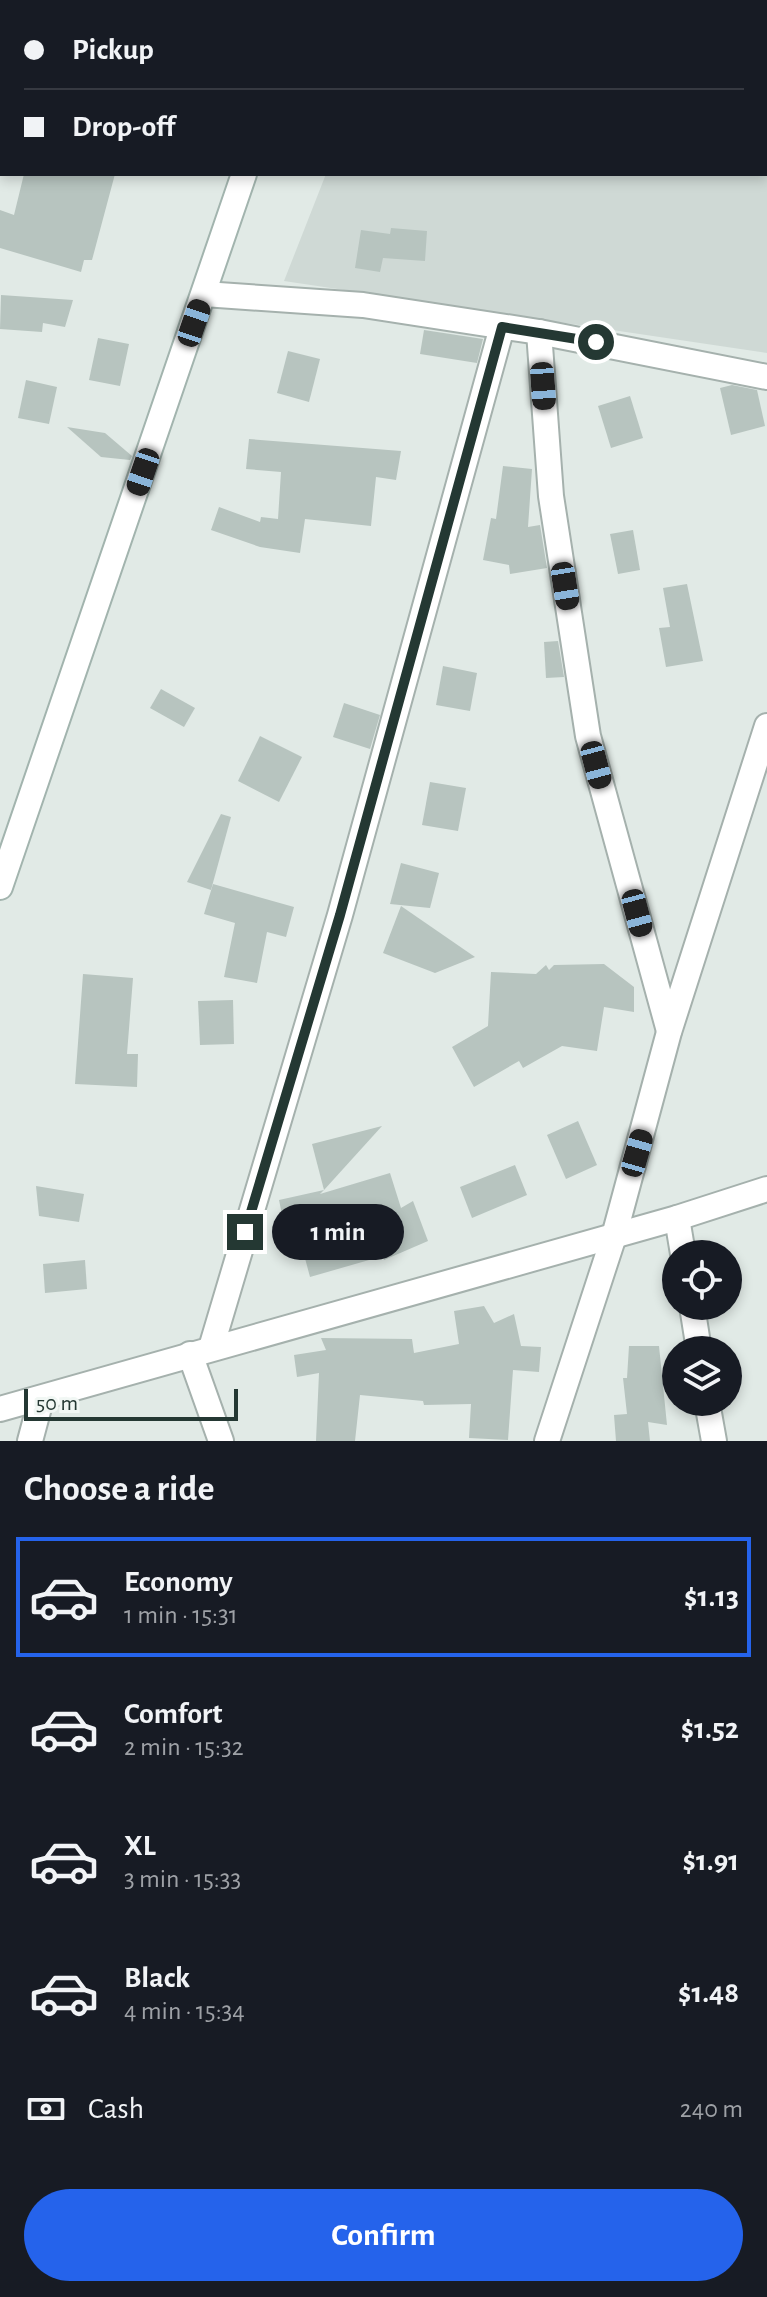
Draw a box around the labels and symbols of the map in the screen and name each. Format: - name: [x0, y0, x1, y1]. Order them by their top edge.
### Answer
- car: [175, 296, 213, 350]
- route start: [578, 324, 614, 360]
- car: [529, 361, 557, 411]
- car: [124, 445, 162, 499]
- car: [549, 560, 581, 612]
- car: [578, 739, 614, 791]
- car: [619, 887, 655, 939]
- car: [619, 1127, 655, 1179]
- callout: 1 min: [273, 1204, 405, 1260]
- route end: [227, 1214, 263, 1250]
- scale bar: [24, 1385, 238, 1421]

